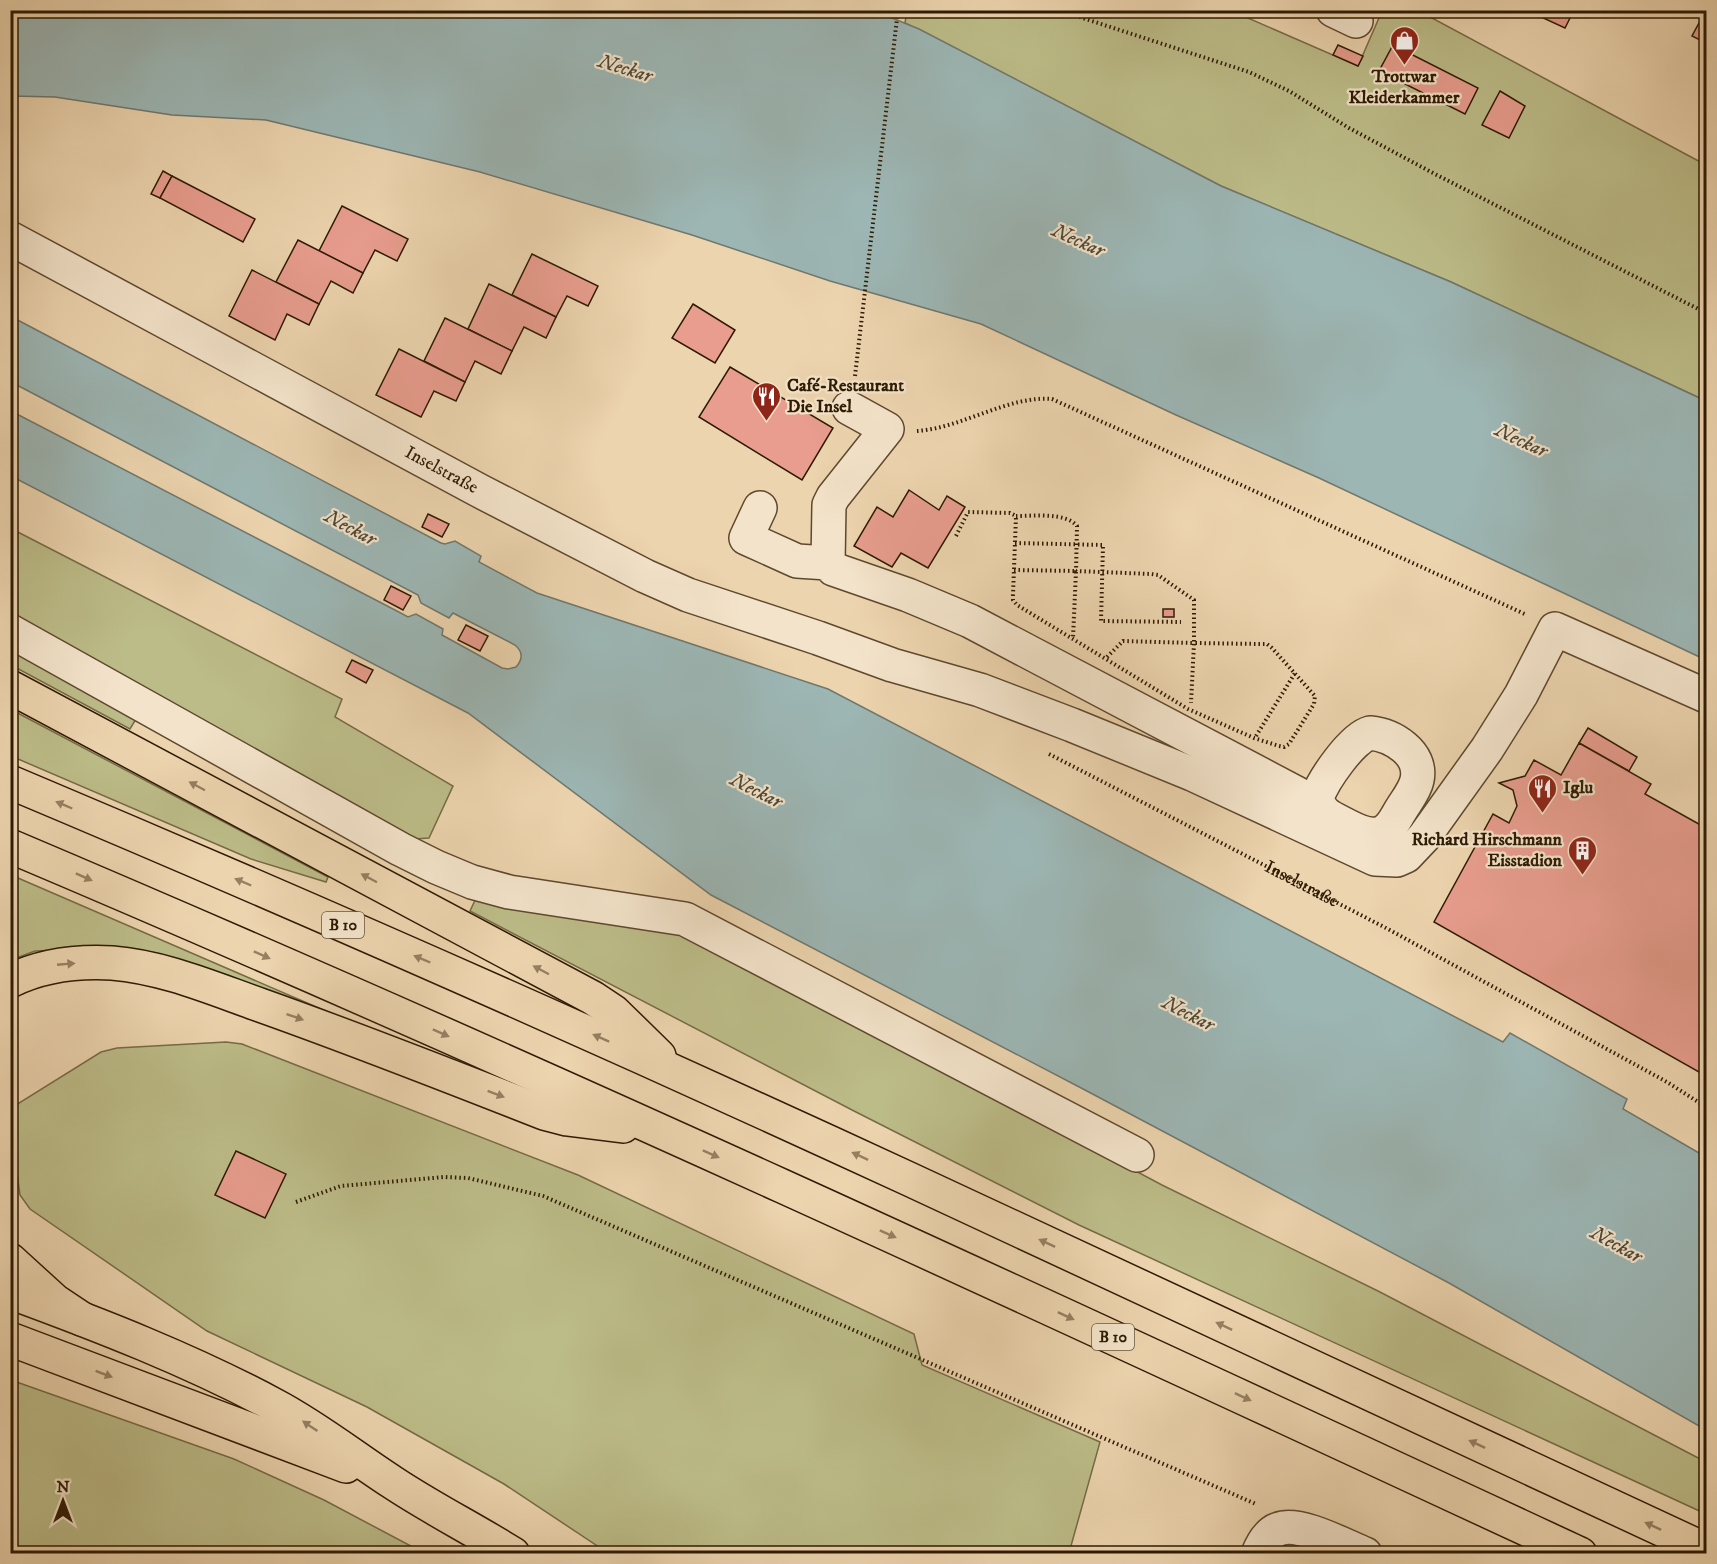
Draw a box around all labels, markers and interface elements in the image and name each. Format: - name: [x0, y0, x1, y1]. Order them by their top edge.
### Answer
- shop icon: Trottwar Kleiderkammer: [1388, 24, 1420, 66]
- water label: Neckar: [594, 49, 657, 90]
- place label: Trottwar Kleiderkammer: [1349, 66, 1460, 109]
- water label: Neckar: [1047, 218, 1110, 264]
- place label: Café-Restaurant Die Insel: [787, 375, 904, 418]
- restaurant icon: Café-Restaurant Die Insel: [750, 380, 782, 422]
- water label: Neckar: [1490, 418, 1553, 465]
- street label: Inselstraße: [401, 442, 482, 499]
- water label: Neckar: [319, 504, 382, 553]
- water label: Neckar: [725, 767, 788, 815]
- restaurant icon: Iglu: [1526, 772, 1558, 814]
- place label: Iglu: [1563, 777, 1594, 799]
- one-way arrow: [188, 781, 205, 791]
- one-way arrow: [55, 800, 73, 810]
- place label: Richard Hirschmann Eisstadion: [1411, 829, 1563, 872]
- building icon: Richard Hirschmann Eisstadion: [1567, 834, 1599, 876]
- street label: Inselstraße: [1261, 856, 1342, 912]
- one-way arrow: [75, 872, 93, 882]
- one-way arrow: [360, 873, 377, 883]
- one-way arrow: [234, 877, 252, 887]
- road number: B 10: [322, 912, 364, 938]
- one-way arrow: [254, 950, 272, 960]
- one-way arrow: [414, 955, 431, 964]
- one-way arrow: [57, 959, 76, 969]
- one-way arrow: [532, 965, 549, 975]
- water label: Neckar: [1157, 990, 1220, 1038]
- one-way arrow: [286, 1013, 304, 1023]
- one-way arrow: [432, 1029, 450, 1038]
- one-way arrow: [592, 1034, 609, 1043]
- one-way arrow: [488, 1090, 506, 1100]
- one-way arrow: [702, 1149, 720, 1159]
- one-way arrow: [850, 1151, 868, 1161]
- water label: Neckar: [1585, 1220, 1648, 1270]
- one-way arrow: [880, 1230, 897, 1239]
- one-way arrow: [1038, 1238, 1056, 1248]
- one-way arrow: [1057, 1311, 1074, 1320]
- one-way arrow: [1215, 1321, 1232, 1330]
- road number: B 10: [1092, 1324, 1134, 1350]
- one-way arrow: [95, 1370, 113, 1379]
- one-way arrow: [1234, 1393, 1251, 1402]
- one-way arrow: [303, 1420, 319, 1432]
- one-way arrow: [1468, 1439, 1485, 1448]
- north arrow: [33, 1471, 93, 1531]
- text: N: [56, 1477, 70, 1497]
- one-way arrow: [1645, 1521, 1662, 1530]

